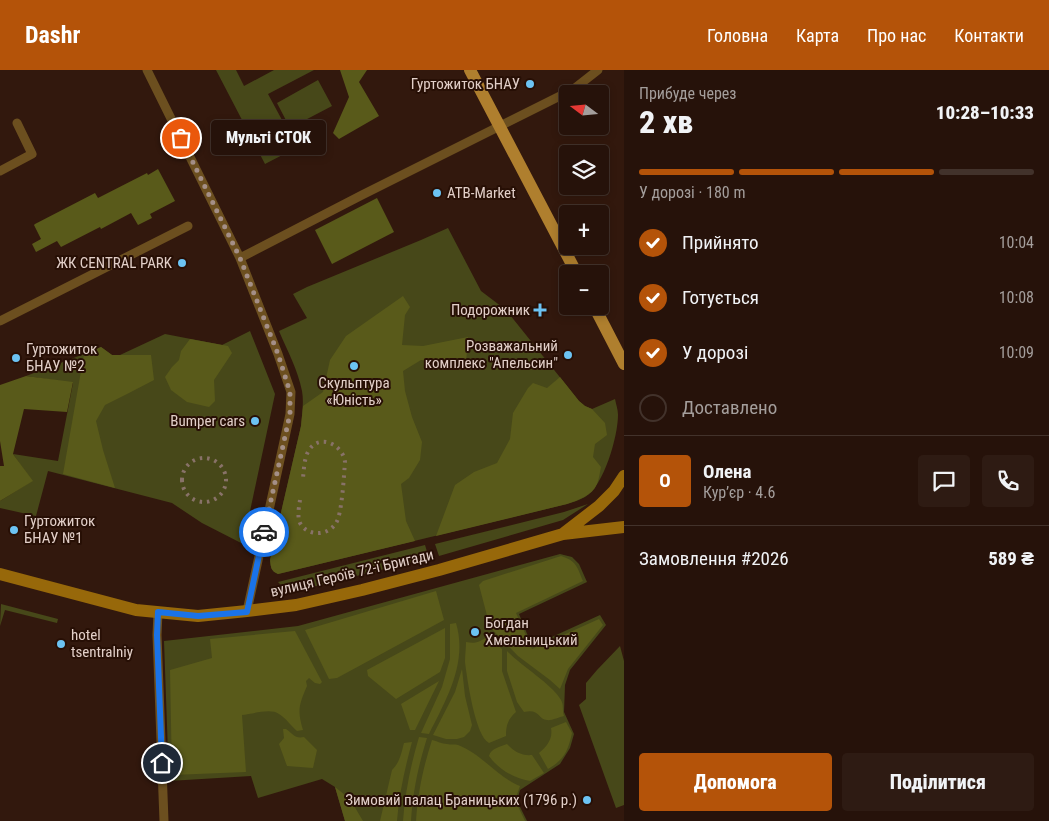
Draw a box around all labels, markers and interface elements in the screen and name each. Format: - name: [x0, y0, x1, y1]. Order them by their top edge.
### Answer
- text: Dashr: [25, 21, 81, 49]
- text: Головна: [707, 25, 768, 46]
- text: Карта: [796, 25, 839, 46]
- text: Про нас: [867, 25, 926, 46]
- text: Контакти: [954, 25, 1024, 46]
- place label: Гуртожиток БНАУ: [411, 75, 520, 93]
- marker: Гуртожиток БНАУ: [524, 78, 536, 90]
- text: Прибуде через: [639, 84, 736, 103]
- north arrow: [559, 85, 609, 135]
- map controls: [559, 85, 609, 315]
- text: 10:28–10:33: [936, 101, 1034, 124]
- text: 2 хв: [639, 103, 693, 141]
- pin: [160, 117, 202, 159]
- callout: Мульті СТОК: [211, 120, 326, 156]
- icon: bag: [167, 124, 195, 152]
- text: Мульті СТОК: [226, 128, 311, 147]
- button: layers: [559, 145, 609, 195]
- text: У дорозі · 180 m: [639, 183, 745, 202]
- place label: ATB-Market: [447, 184, 516, 202]
- marker: ATB-Market: [431, 187, 443, 199]
- button: +: [559, 205, 609, 255]
- icon: check: [639, 229, 667, 257]
- text: Прийнято: [682, 231, 759, 254]
- text: 10:04: [999, 233, 1034, 252]
- place label: ЖК CENTRAL PARK: [56, 254, 173, 272]
- marker: ЖК CENTRAL PARK: [176, 257, 188, 269]
- button: −: [559, 265, 609, 315]
- icon: check: [639, 284, 667, 312]
- text: Готується: [682, 286, 759, 309]
- text: 10:08: [999, 288, 1034, 307]
- place label: Подорожник: [451, 301, 530, 319]
- marker: Подорожник: [534, 304, 546, 316]
- place label: Розважальний комплекс "Апельсин": [425, 337, 558, 372]
- icon: check: [639, 339, 667, 367]
- place label: Гуртожиток БНАУ №2: [26, 340, 97, 375]
- text: У дорозі: [682, 341, 748, 364]
- text: 10:09: [999, 343, 1034, 362]
- marker: Розважальний комплекс "Апельсин": [562, 349, 574, 361]
- marker: Гуртожиток БНАУ №2: [10, 352, 22, 364]
- marker: Скульптура «Юність»: [348, 360, 360, 372]
- place label: Скульптура «Юність»: [318, 374, 390, 409]
- text: Доставлено: [682, 396, 777, 419]
- place label: Bumper cars: [170, 412, 245, 430]
- marker: Bumper cars: [249, 415, 261, 427]
- button: chat: [918, 455, 970, 507]
- button: phone: [982, 455, 1034, 507]
- text: Олена: [703, 460, 752, 483]
- text: О: [659, 469, 671, 492]
- text: Кур’єр · 4.6: [703, 483, 775, 502]
- courier: [239, 507, 289, 557]
- place label: Гуртожиток БНАУ №1: [24, 512, 95, 547]
- icon: car: [250, 518, 278, 546]
- marker: Гуртожиток БНАУ №1: [8, 524, 20, 536]
- street label: вулиця Героїв 72-ї Бригади: [269, 545, 435, 601]
- text: Замовлення #2026: [639, 547, 789, 570]
- text: 589 ₴: [988, 547, 1034, 570]
- place label: Богдан Хмельницький: [485, 614, 578, 649]
- place label: hotel tsentralniy: [71, 626, 133, 661]
- marker: Богдан Хмельницький: [469, 626, 481, 638]
- marker: hotel tsentralniy: [55, 638, 67, 650]
- pin: [141, 742, 183, 784]
- icon: home: [148, 749, 176, 777]
- button: Допомога: [639, 753, 832, 811]
- button: Поділитися: [842, 753, 1034, 811]
- place label: Зимовий палац Браницьких (1796 р.): [345, 791, 577, 809]
- marker: Зимовий палац Браницьких (1796 р.): [581, 794, 593, 806]

